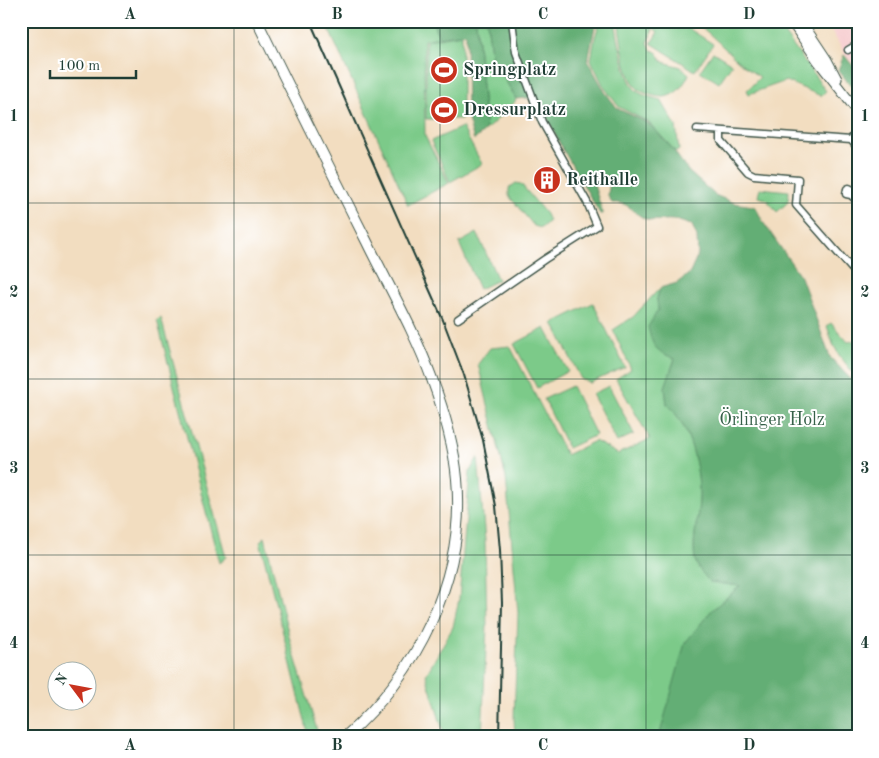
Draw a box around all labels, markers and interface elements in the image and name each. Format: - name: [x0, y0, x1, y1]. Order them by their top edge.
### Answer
- text: A: [124, 7, 136, 23]
- text: B: [331, 7, 343, 23]
- text: C: [538, 7, 548, 23]
- text: D: [743, 7, 755, 23]
- scale bar: [50, 48, 136, 80]
- sports icon: Springplatz: [429, 55, 459, 85]
- text: 100 m: [58, 59, 100, 74]
- place label: Springplatz: [463, 61, 556, 79]
- sports icon: Dressurplatz: [429, 95, 459, 125]
- place label: Dressurplatz: [463, 101, 566, 119]
- text: 1: [9, 109, 19, 125]
- text: 1: [860, 109, 870, 125]
- building icon: Reithalle: [532, 165, 562, 195]
- place label: Reithalle: [566, 171, 638, 189]
- text: 2: [9, 285, 19, 301]
- text: 2: [860, 285, 870, 301]
- park label: Örlinger Holz: [719, 407, 825, 429]
- text: 3: [9, 461, 19, 477]
- text: 3: [860, 461, 870, 477]
- text: 4: [9, 636, 19, 652]
- text: 4: [860, 636, 870, 652]
- north arrow: [48, 660, 98, 710]
- text: N: [53, 671, 71, 688]
- text: A: [124, 738, 136, 754]
- text: B: [331, 738, 343, 754]
- text: C: [538, 738, 548, 754]
- text: D: [743, 738, 755, 754]

